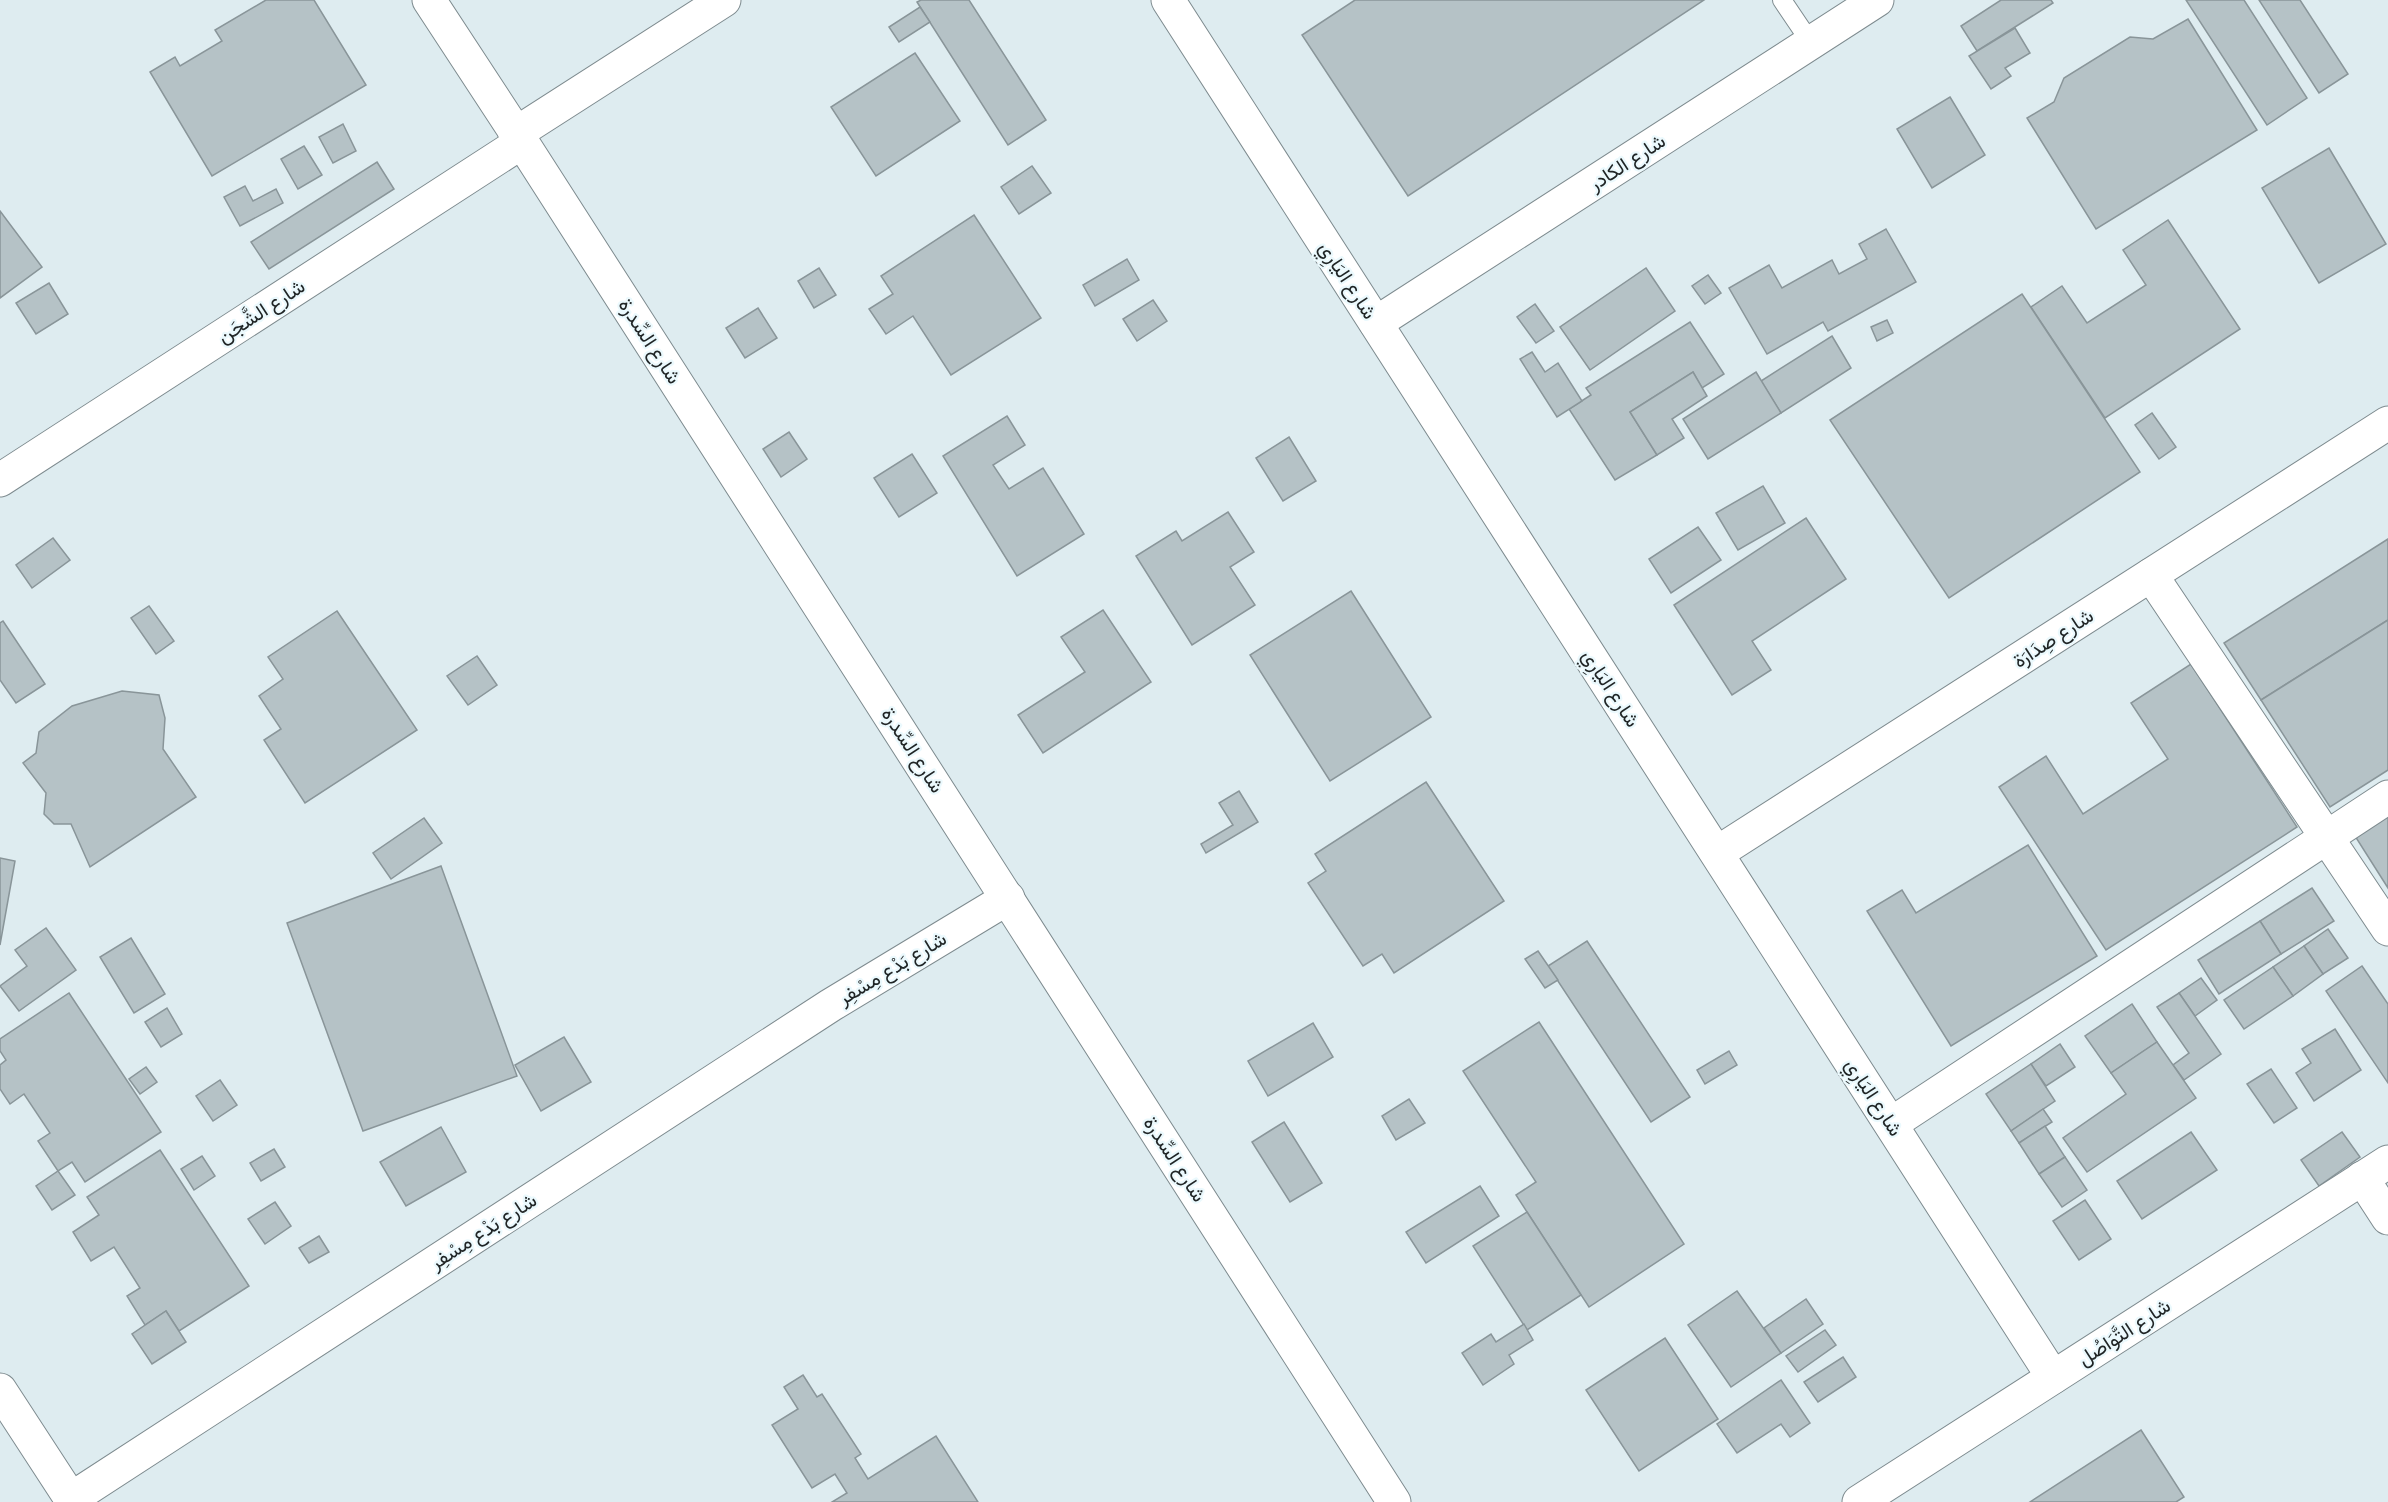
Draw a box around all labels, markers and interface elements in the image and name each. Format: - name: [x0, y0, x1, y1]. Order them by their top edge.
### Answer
- street label: شارع الكادر: [1582, 127, 1671, 198]
- street label: شارع اليَارِي: [1310, 235, 1384, 326]
- street label: شارع الشَّجَن: [212, 272, 310, 350]
- street label: شارع السِّدرة: [612, 293, 688, 389]
- street label: شارع صِدَارَة: [2007, 602, 2099, 674]
- street label: شارع اليَارِي: [1573, 643, 1647, 734]
- street label: شارع السِّدرة: [875, 702, 951, 798]
- street label: شارع بَدْع مِسْفِر: [831, 924, 952, 1012]
- street label: شارع اليَارِي: [1836, 1052, 1910, 1143]
- street label: شارع السِّدرة: [1137, 1111, 1213, 1207]
- street label: شارع بَدْع مِسْفِر: [423, 1186, 542, 1277]
- street label: شارع التَّوَاصُل: [2072, 1292, 2176, 1372]

